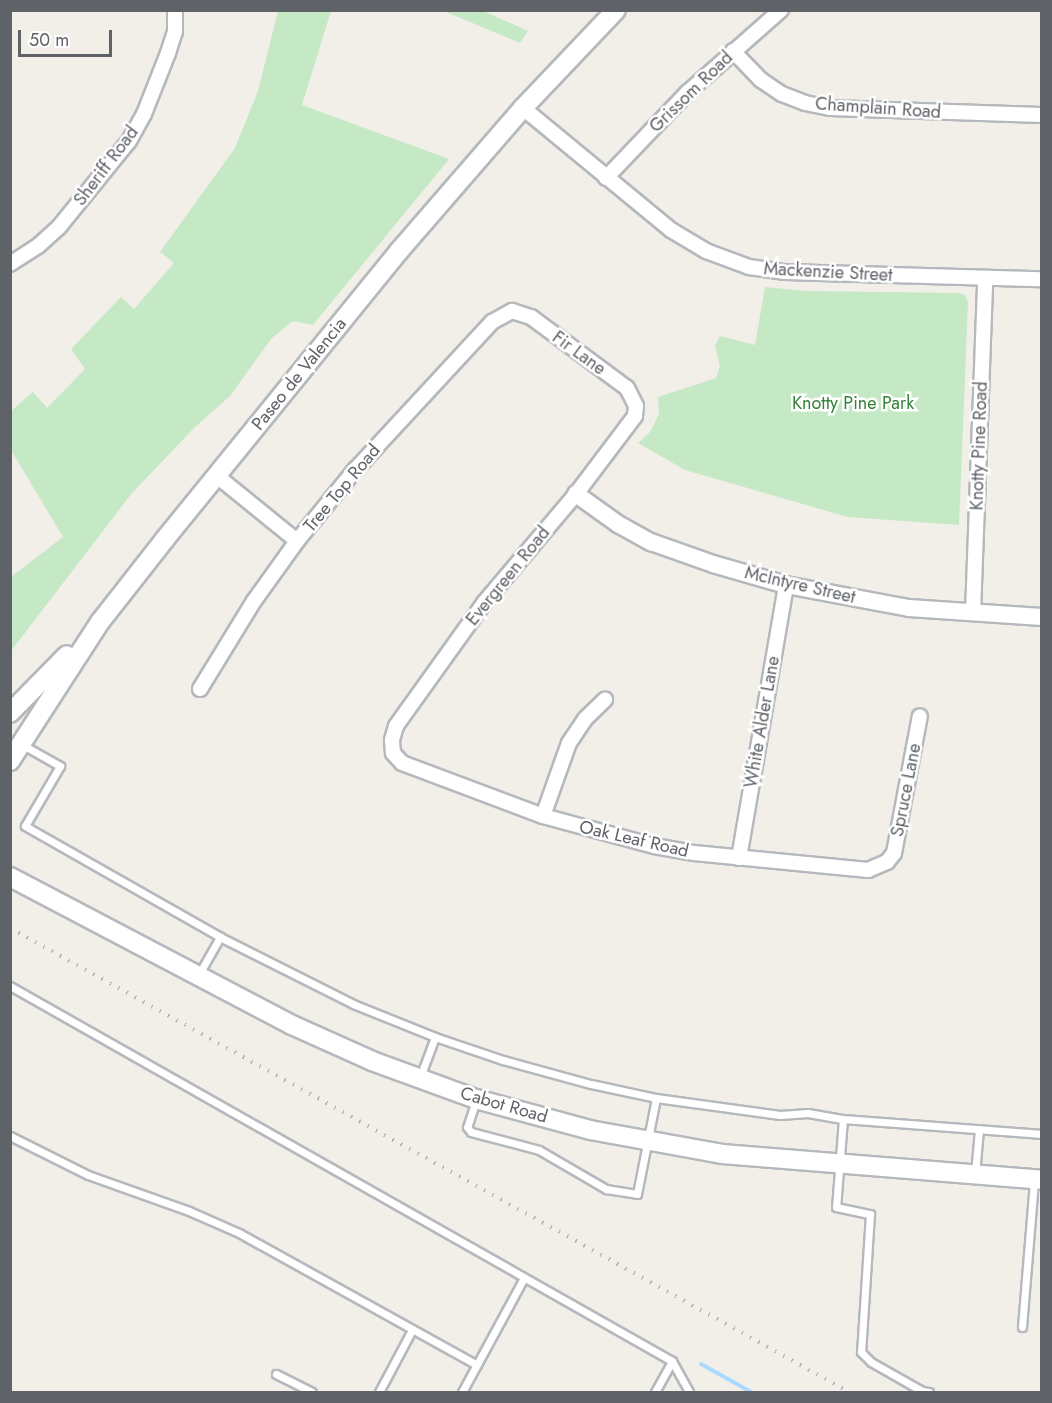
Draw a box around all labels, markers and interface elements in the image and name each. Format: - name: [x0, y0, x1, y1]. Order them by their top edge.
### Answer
- scale bar: [21, 18, 116, 56]
- text: 50 m: [29, 27, 69, 53]
- street label: Grissom Road: [645, 47, 737, 137]
- street label: Champlain Road: [814, 93, 942, 123]
- street label: Sheriff Road: [69, 122, 143, 210]
- street label: Mackenzie Street: [763, 258, 893, 286]
- street label: Paseo de Valencia: [247, 314, 351, 434]
- street label: Fir Lane: [548, 326, 610, 380]
- street label: Knotty Pine Road: [966, 381, 992, 511]
- park label: Knotty Pine Park: [792, 392, 914, 414]
- street label: Tree Top Road: [299, 440, 385, 536]
- street label: Evergreen Road: [462, 522, 554, 630]
- street label: McIntyre Street: [743, 562, 857, 608]
- street label: White Alder Lane: [740, 654, 784, 790]
- street label: Spruce Lane: [886, 742, 926, 838]
- street label: Oak Leaf Road: [577, 816, 691, 862]
- street label: Cabot Road: [458, 1082, 550, 1128]

